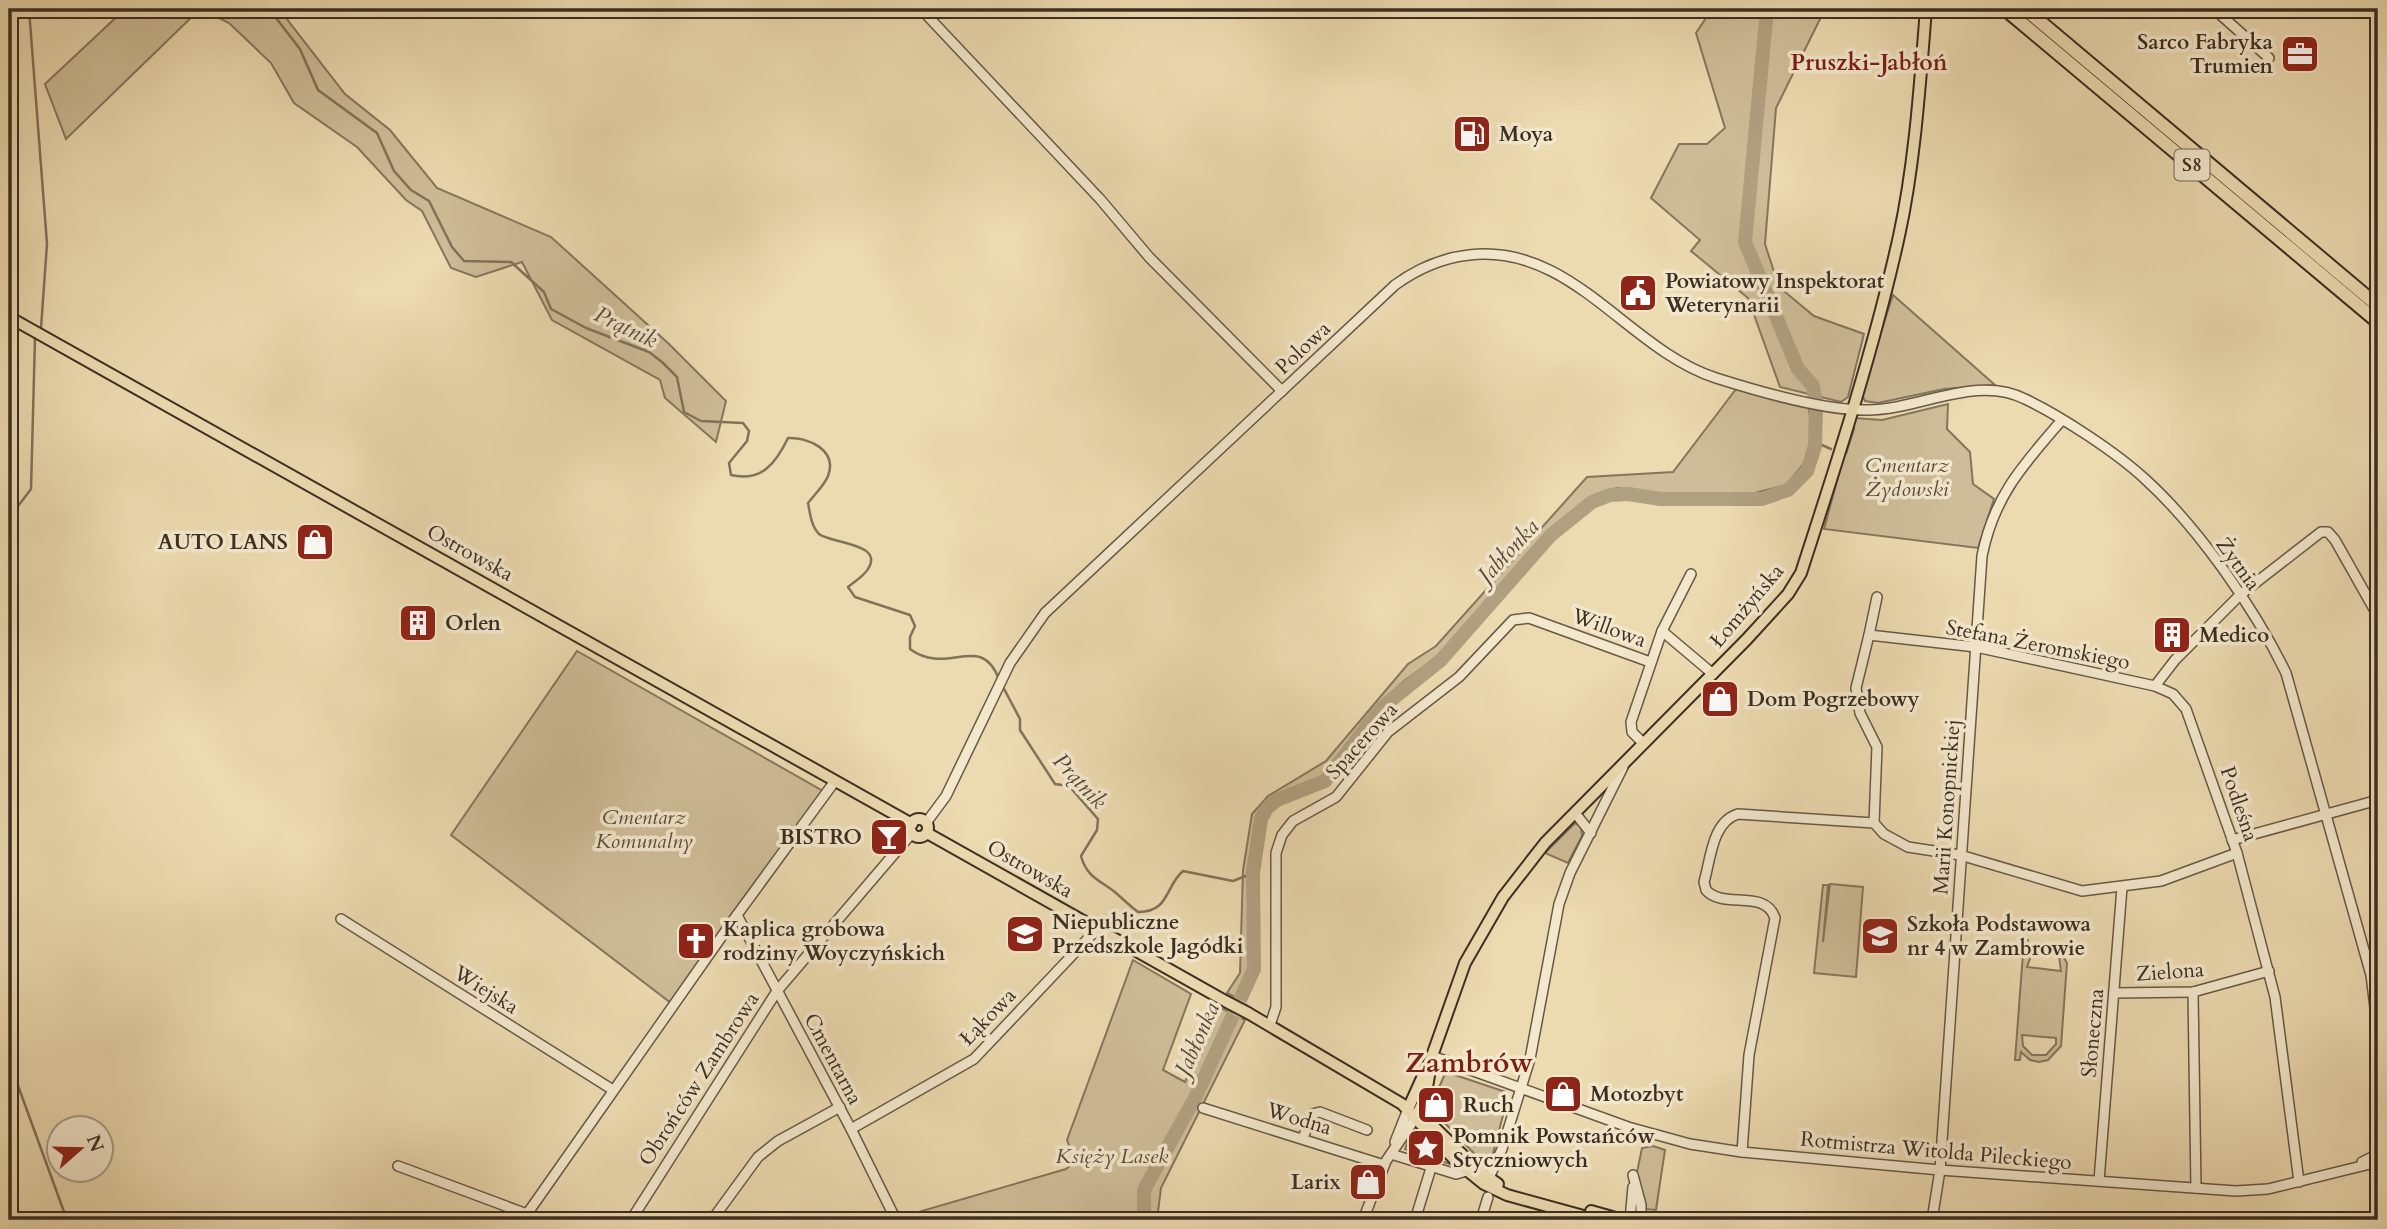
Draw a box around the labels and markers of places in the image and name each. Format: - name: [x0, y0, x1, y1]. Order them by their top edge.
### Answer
- place label: Sarco Fabryka Trumien: [2137, 28, 2274, 81]
- office icon: Sarco Fabryka Trumien: [2279, 33, 2321, 75]
- fuel station icon: Moya: [1451, 113, 1493, 155]
- place label: Moya: [1499, 120, 1554, 149]
- place label: Powiatowy Inspektorat Weterynarii: [1664, 267, 1885, 320]
- public building icon: Powiatowy Inspektorat Weterynarii: [1617, 272, 1659, 314]
- shop icon: AUTO LANS: [294, 521, 336, 563]
- place label: AUTO LANS: [158, 528, 288, 557]
- building icon: Orlen: [397, 602, 439, 644]
- place label: Orlen: [445, 609, 502, 638]
- building icon: Medico: [2151, 614, 2193, 656]
- place label: Medico: [2199, 621, 2269, 650]
- shop icon: Dom Pogrzebowy: [1699, 678, 1741, 720]
- place label: Dom Pogrzebowy: [1747, 685, 1920, 714]
- bar icon: BISTRO: [868, 816, 910, 858]
- place label: BISTRO: [779, 823, 862, 852]
- place label: Niepubliczne Przedszkole Jagódki: [1052, 908, 1244, 961]
- place label: Szkoła Podstawowa nr 4 w Zambrowie: [1907, 910, 2092, 963]
- school or university icon: Niepubliczne Przedszkole Jagódki: [1004, 913, 1046, 955]
- place label: Kaplica grobowa rodziny Woyczyńskich: [723, 915, 945, 968]
- school or university icon: Szkoła Podstawowa nr 4 w Zambrowie: [1859, 915, 1901, 957]
- church icon: Kaplica grobowa rodziny Woyczyńskich: [675, 920, 717, 962]
- shop icon: Motozbyt: [1542, 1073, 1584, 1115]
- place label: Motozbyt: [1590, 1080, 1684, 1109]
- shop icon: Ruch: [1415, 1084, 1457, 1126]
- place label: Ruch: [1463, 1091, 1514, 1120]
- place label: Pomnik Powstańców Styczniowych: [1453, 1122, 1655, 1175]
- place icon: Pomnik Powstańców Styczniowych: [1405, 1127, 1447, 1169]
- shop icon: Larix: [1347, 1161, 1389, 1203]
- place label: Larix: [1291, 1168, 1342, 1197]

